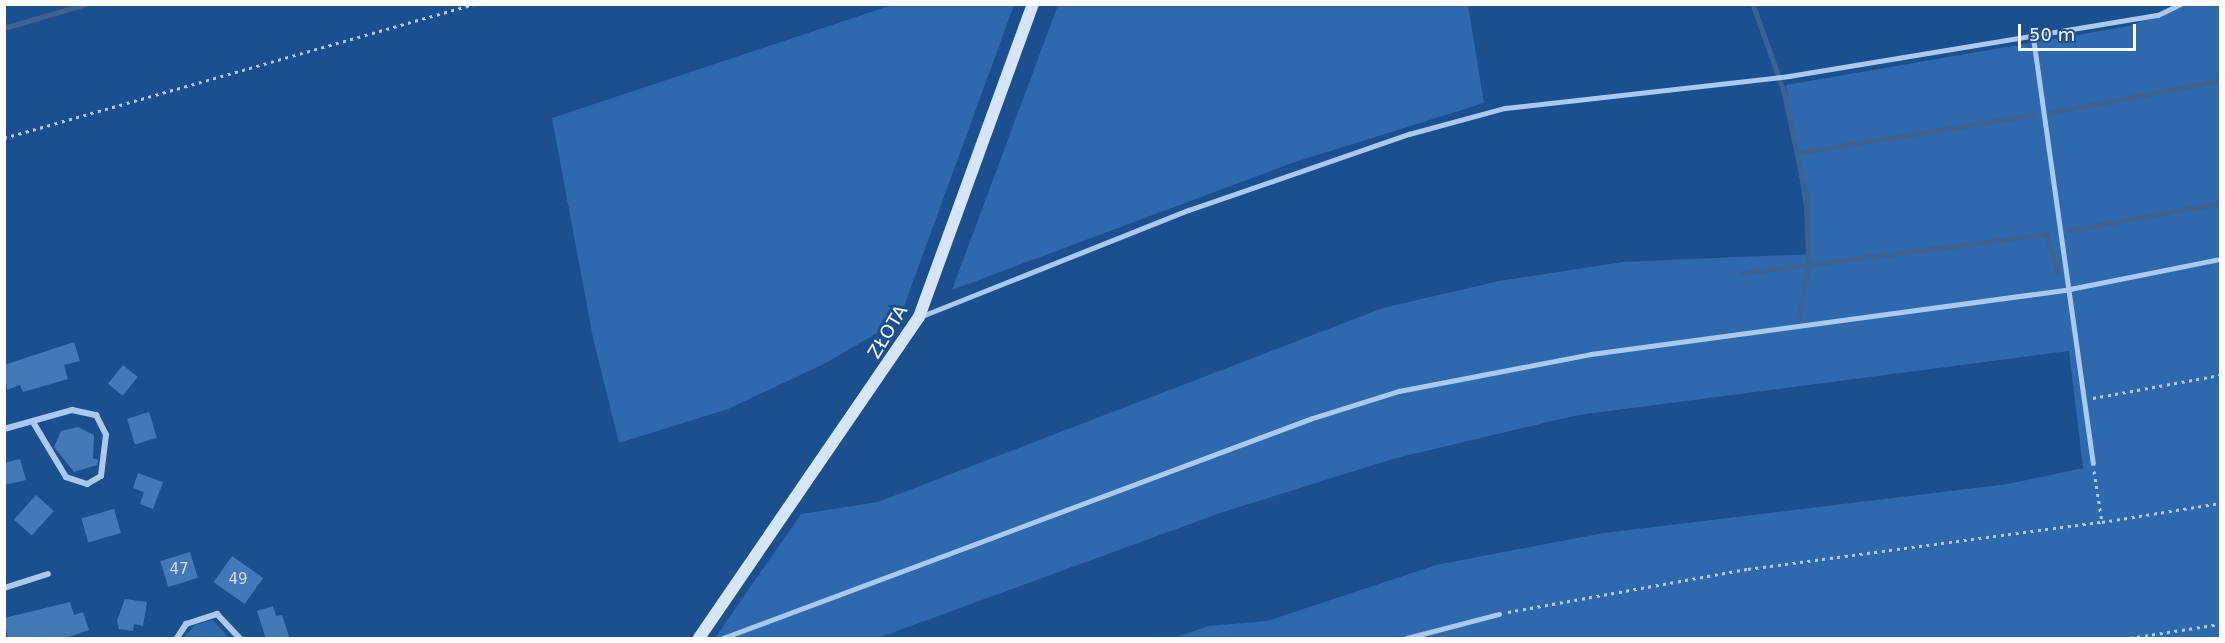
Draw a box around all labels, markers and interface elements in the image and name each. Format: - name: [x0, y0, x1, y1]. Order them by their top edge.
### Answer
- scale bar: [2021, 12, 2140, 50]
- text: 50 m: [2029, 24, 2075, 45]
- street label: ZŁOTA: [864, 301, 912, 363]
- house number: 47: [169, 561, 189, 579]
- house number: 49: [228, 571, 248, 589]

